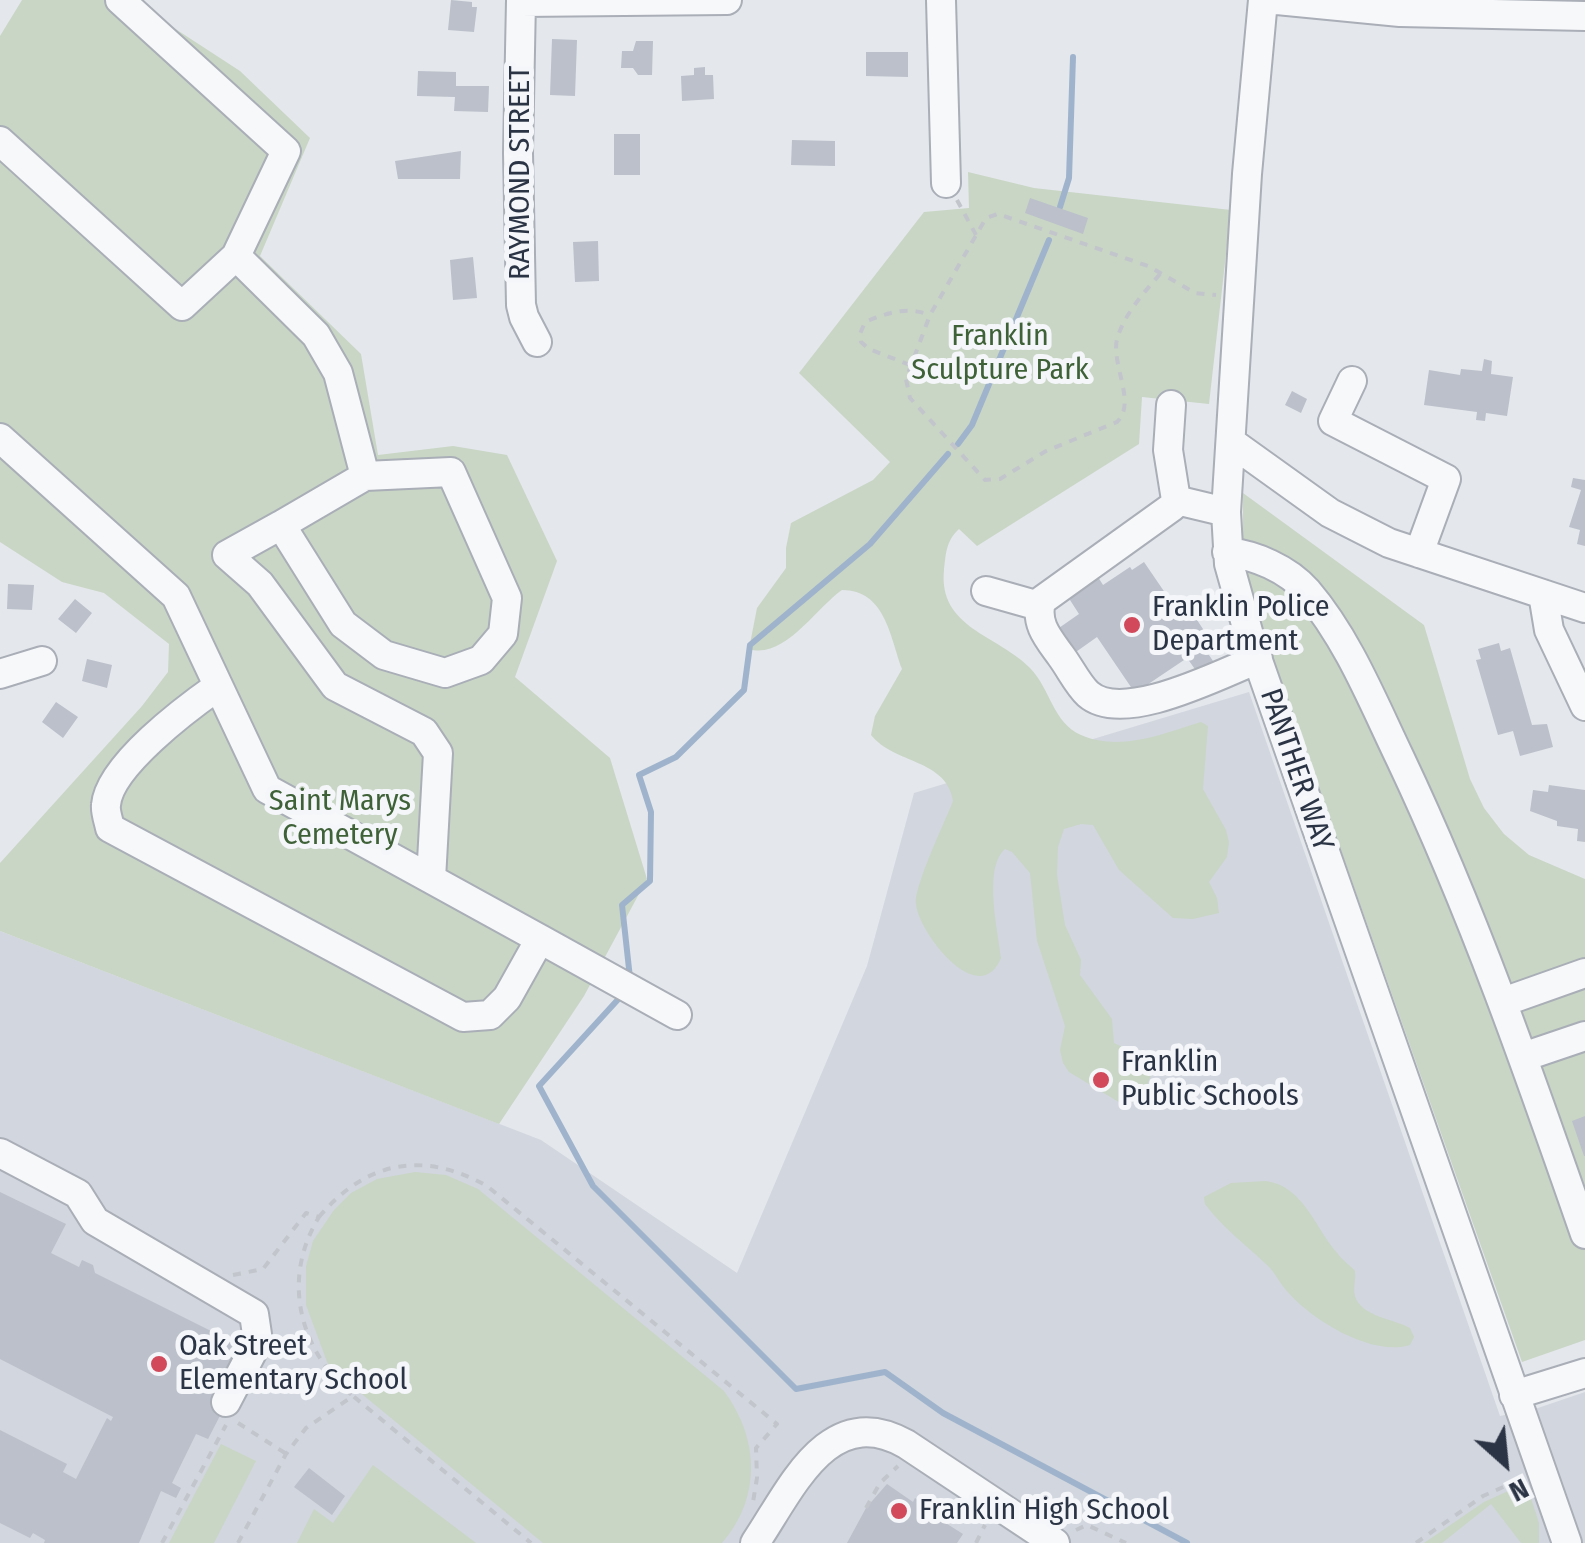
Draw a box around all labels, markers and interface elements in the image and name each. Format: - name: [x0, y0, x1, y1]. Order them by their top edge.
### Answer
- street label: RAYMOND STREET: [503, 66, 539, 280]
- park label: Franklin Sculpture Park: [911, 319, 1089, 390]
- place label: Franklin Police Department: [1152, 590, 1330, 660]
- marker: Franklin Police Department: [1121, 614, 1143, 636]
- street label: PANTHER WAY: [1251, 684, 1341, 856]
- park label: Saint Marys Cemetery: [269, 784, 411, 854]
- place label: Franklin Public Schools: [1121, 1045, 1299, 1116]
- marker: Franklin Public Schools: [1090, 1069, 1112, 1091]
- place label: Oak Street Elementary School: [179, 1329, 407, 1400]
- marker: Oak Street Elementary School: [148, 1353, 170, 1375]
- north arrow: [1455, 1413, 1555, 1513]
- text: N: [1504, 1472, 1534, 1509]
- place label: Franklin High School: [919, 1493, 1169, 1529]
- marker: Franklin High School: [888, 1500, 910, 1522]

